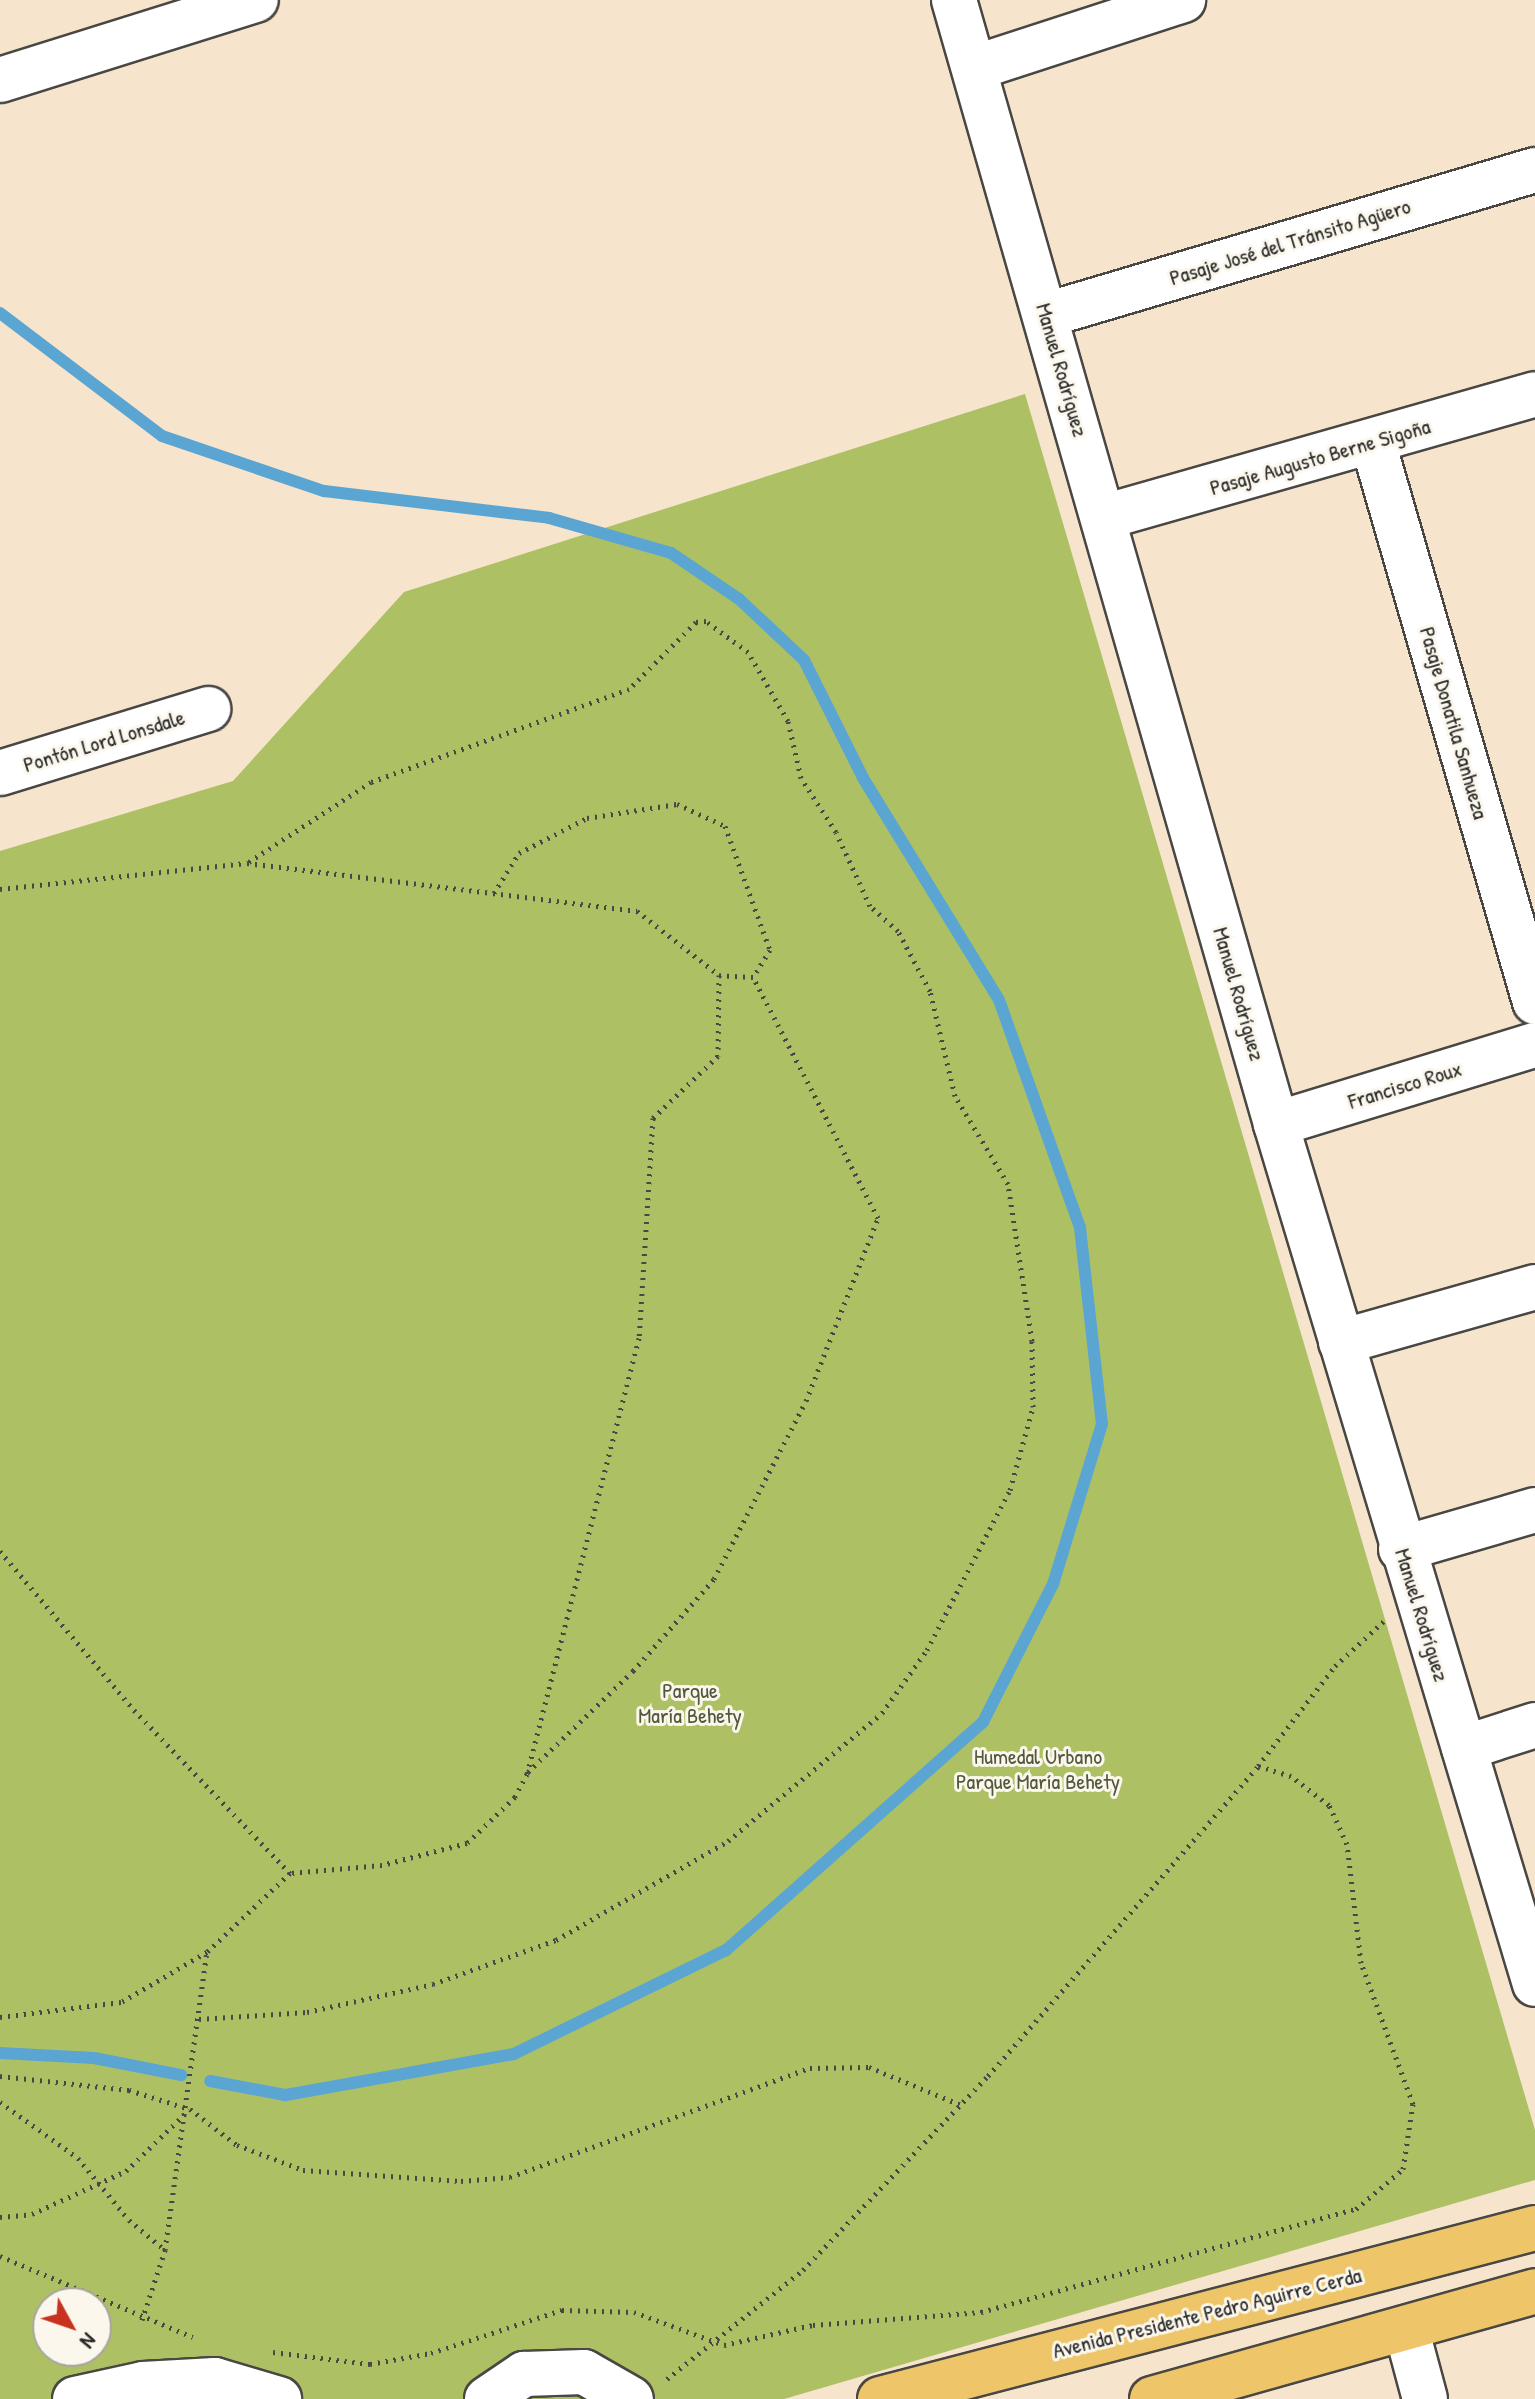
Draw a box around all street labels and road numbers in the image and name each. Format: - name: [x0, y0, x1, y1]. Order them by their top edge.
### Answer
- street label: Pasaje José del Tránsito Agüero: [1166, 193, 1414, 291]
- street label: Manuel Rodríguez: [1030, 300, 1094, 440]
- street label: Pasaje Augusto Berne Sigoña: [1207, 413, 1433, 501]
- street label: Pasaje Donatila Sanhueza: [1414, 624, 1494, 822]
- street label: Pontón Lord Lonsdale: [20, 704, 188, 778]
- street label: Manuel Rodríguez: [1207, 924, 1271, 1064]
- street label: Francisco Roux: [1345, 1055, 1465, 1115]
- street label: Manuel Rodríguez: [1389, 1545, 1455, 1685]
- street label: Avenida Presidente Pedro Aguirre Cerda: [1050, 2262, 1364, 2364]

